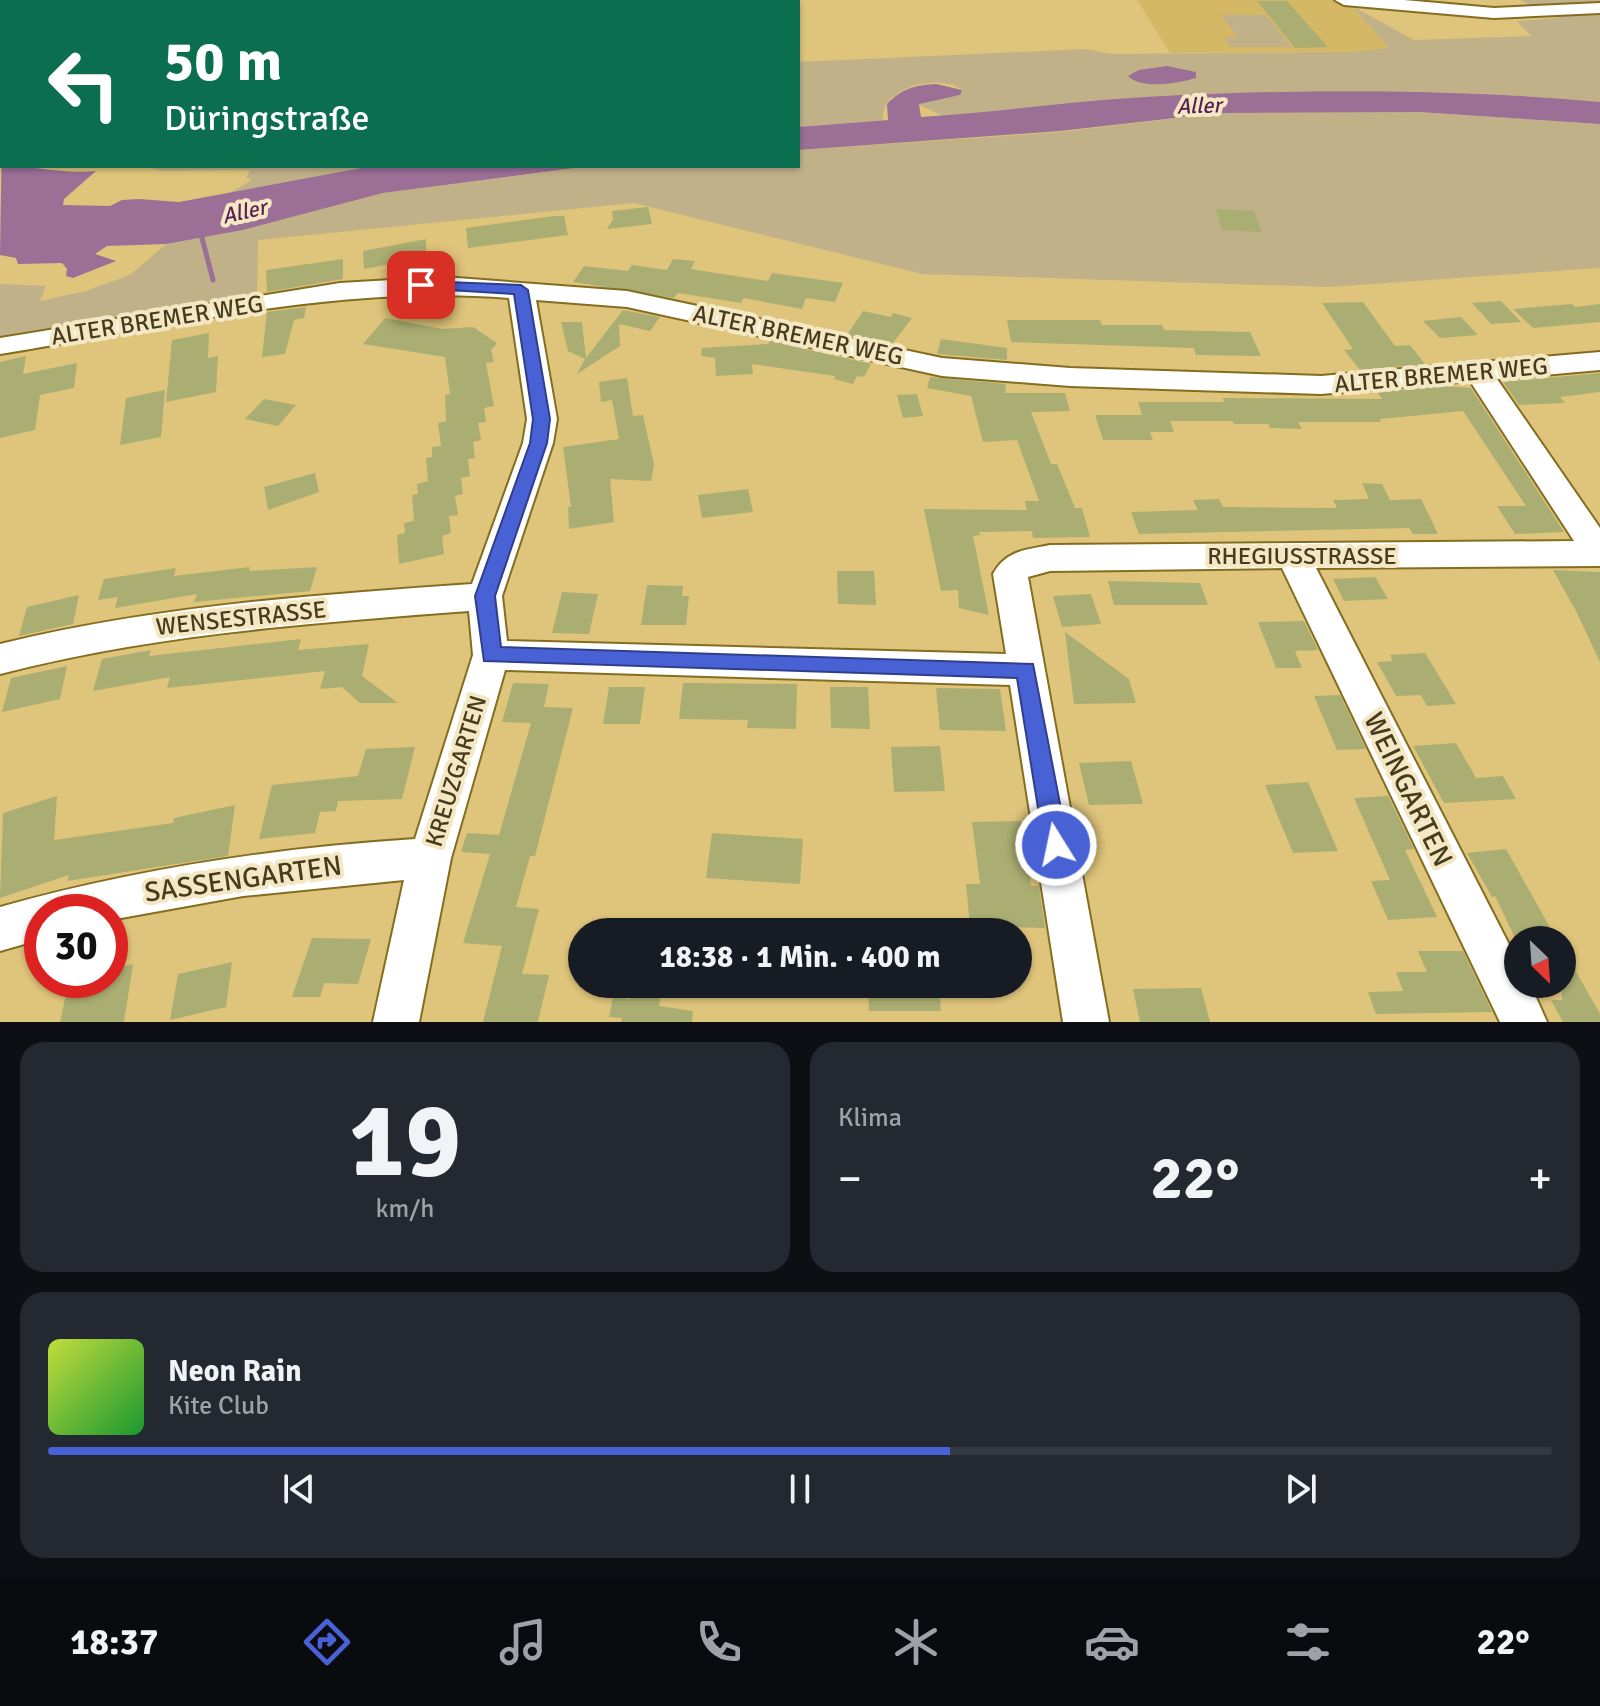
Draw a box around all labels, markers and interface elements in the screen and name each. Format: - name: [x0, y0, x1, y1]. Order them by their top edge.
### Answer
- text: 50 m: [164, 27, 282, 96]
- icon: left: [32, 32, 136, 136]
- water label: Aller: [1176, 91, 1225, 120]
- text: Düringstraße: [164, 96, 369, 141]
- water label: Aller: [219, 193, 272, 230]
- pin: [387, 251, 455, 319]
- icon: arrive: [399, 263, 443, 307]
- street label: ALTER BREMER WEG: [49, 288, 265, 352]
- street label: ALTER BREMER WEG: [690, 298, 906, 372]
- street label: ALTER BREMER WEG: [1333, 351, 1549, 399]
- street label: RHEGIUSSTRASSE: [1207, 541, 1397, 571]
- street label: WENSESTRASSE: [154, 594, 328, 642]
- street label: KREUZGARTEN: [419, 692, 493, 850]
- street label: WEINGARTEN: [1356, 707, 1460, 872]
- position arrow: [1014, 803, 1098, 887]
- street label: SASSENGARTEN: [142, 848, 344, 910]
- speed limit sign: 30: [24, 894, 128, 998]
- north arrow: [1504, 926, 1576, 998]
- map controls: [1504, 926, 1576, 998]
- text: 18:38 · 1 Min. · 400 m: [659, 939, 941, 976]
- text: 19: [349, 1077, 461, 1205]
- text: Klima: [838, 1102, 902, 1134]
- text: 22°: [1151, 1142, 1239, 1216]
- text: −: [838, 1152, 862, 1206]
- text: +: [1528, 1152, 1552, 1206]
- text: km/h: [376, 1193, 434, 1225]
- text: Neon Rain: [168, 1353, 302, 1390]
- text: Kite Club: [168, 1390, 269, 1422]
- icon: previous: [277, 1467, 321, 1511]
- icon: pause: [778, 1467, 822, 1511]
- icon: next: [1279, 1467, 1323, 1511]
- icon: directions: [299, 1614, 355, 1670]
- icon: music: [495, 1614, 551, 1670]
- icon: phone: [691, 1614, 747, 1670]
- icon: climate: [888, 1614, 944, 1670]
- icon: car: [1084, 1614, 1140, 1670]
- icon: filters: [1280, 1614, 1336, 1670]
- text: 18:37: [70, 1620, 159, 1665]
- text: 22°: [1476, 1620, 1530, 1665]

